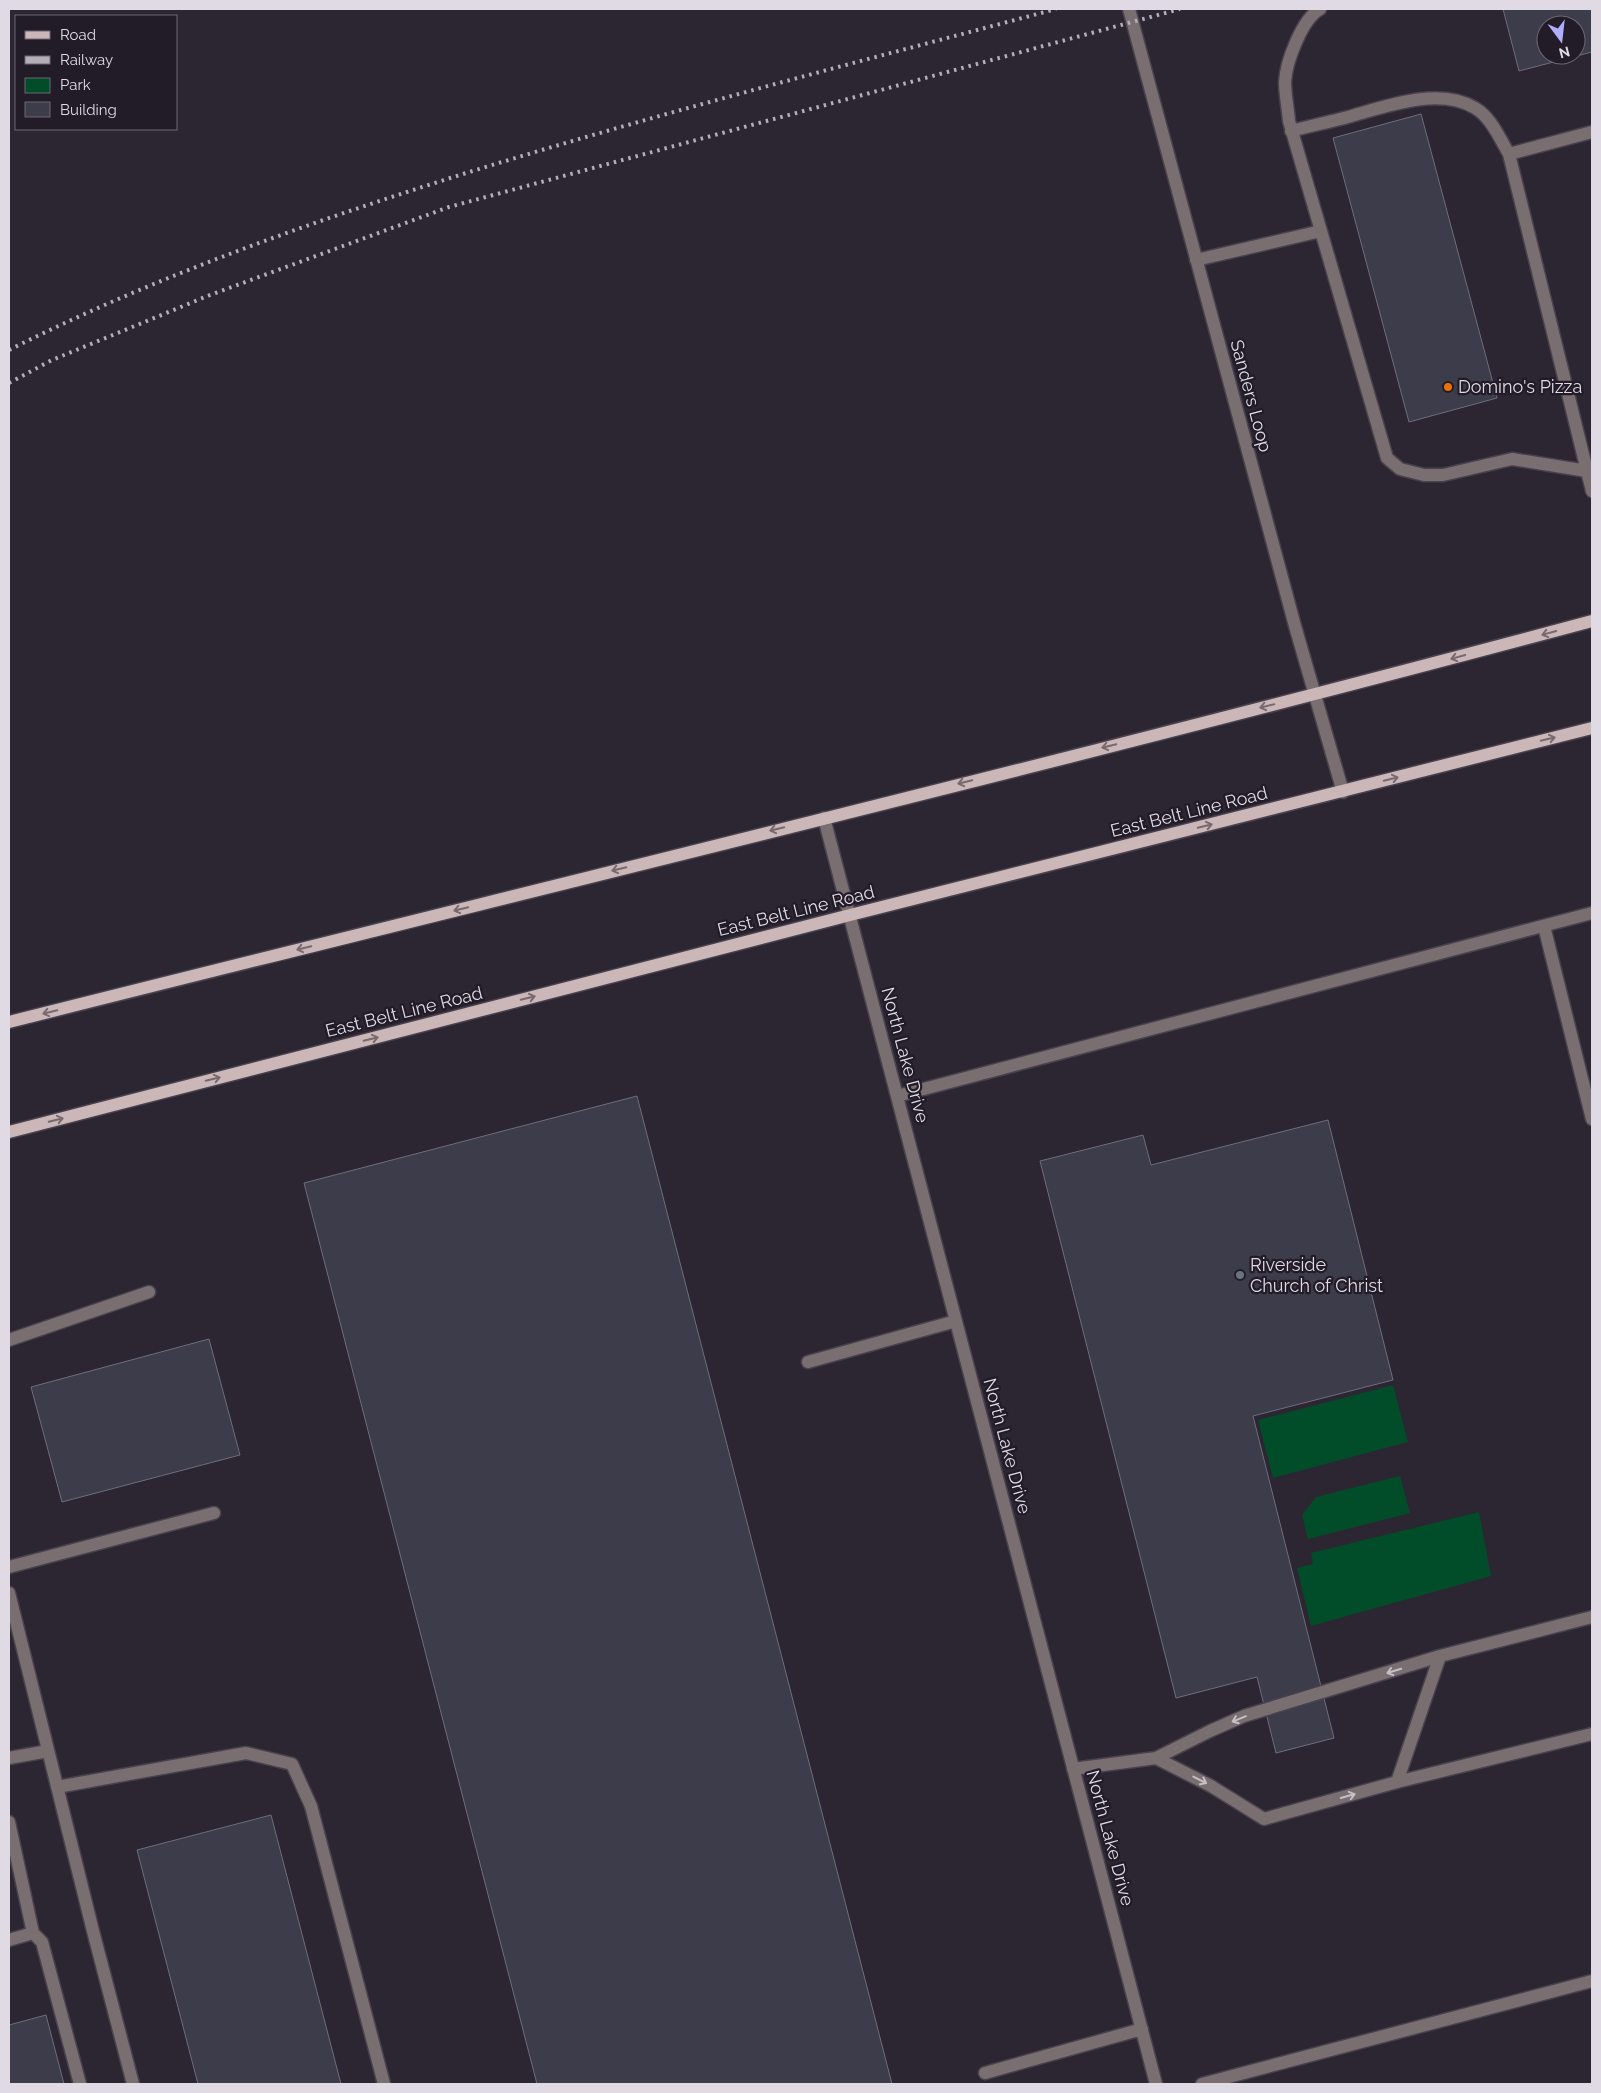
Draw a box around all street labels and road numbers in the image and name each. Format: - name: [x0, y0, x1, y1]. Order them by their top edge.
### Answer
- street label: Sanders Loop: [1226, 337, 1277, 454]
- street label: East Belt Line Road: [1108, 782, 1270, 841]
- street label: East Belt Line Road: [715, 881, 877, 940]
- street label: East Belt Line Road: [323, 982, 485, 1041]
- street label: North Lake Drive: [877, 985, 934, 1125]
- street label: North Lake Drive: [979, 1376, 1036, 1516]
- street label: North Lake Drive: [1082, 1768, 1139, 1908]

